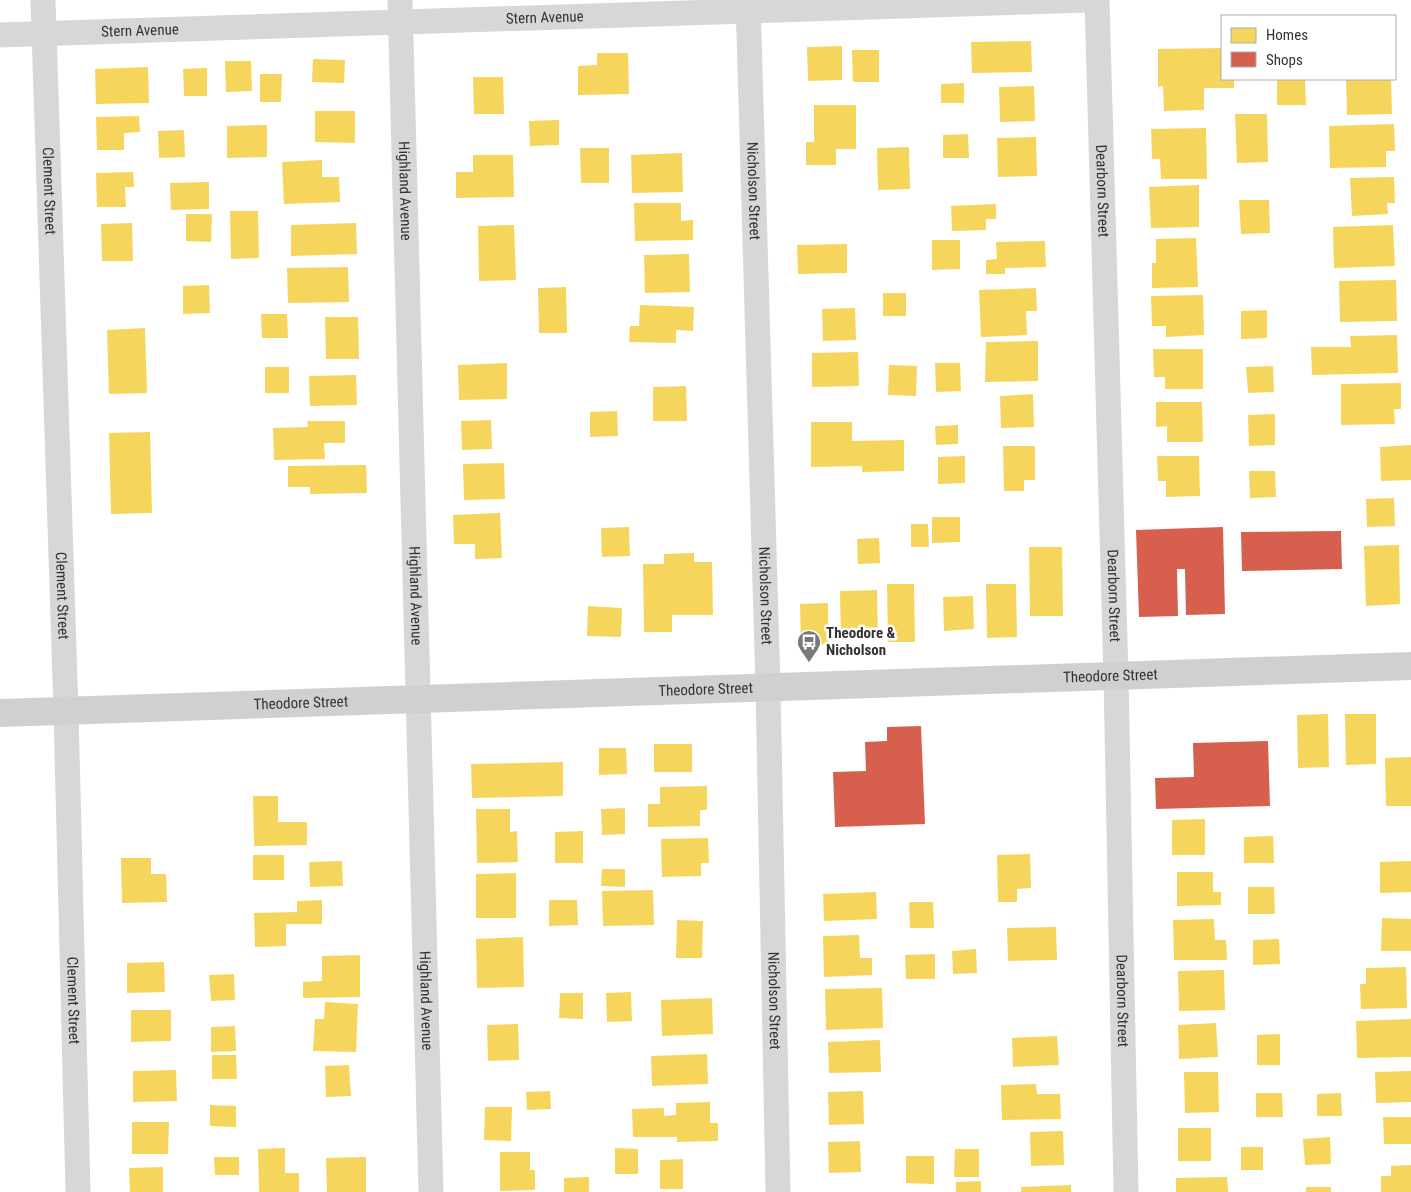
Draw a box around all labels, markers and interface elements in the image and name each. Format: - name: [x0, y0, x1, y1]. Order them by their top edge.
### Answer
- street label: Stern Avenue: [506, 7, 584, 28]
- legend: [1221, 15, 1396, 80]
- street label: Stern Avenue: [101, 20, 179, 41]
- text: Homes: [1266, 26, 1308, 44]
- text: Shops: [1266, 51, 1303, 69]
- street label: Highland Avenue: [395, 141, 415, 241]
- street label: Nicholson Street: [743, 142, 764, 240]
- street label: Dearborn Street: [1092, 144, 1113, 238]
- street label: Clement Street: [39, 147, 60, 235]
- street label: Highland Avenue: [405, 546, 426, 646]
- street label: Nicholson Street: [755, 546, 776, 645]
- street label: Dearborn Street: [1103, 549, 1124, 642]
- street label: Clement Street: [52, 552, 73, 640]
- place label: Theodore & Nicholson: [826, 624, 896, 659]
- bus stop icon: Theodore & Nicholson: [796, 629, 822, 663]
- street label: Theodore Street: [1063, 665, 1158, 687]
- street label: Theodore Street: [658, 679, 753, 700]
- street label: Theodore Street: [253, 692, 348, 714]
- street label: Highland Avenue: [416, 951, 436, 1051]
- street label: Nicholson Street: [764, 951, 784, 1050]
- street label: Dearborn Street: [1112, 954, 1132, 1047]
- street label: Clement Street: [63, 956, 83, 1045]

